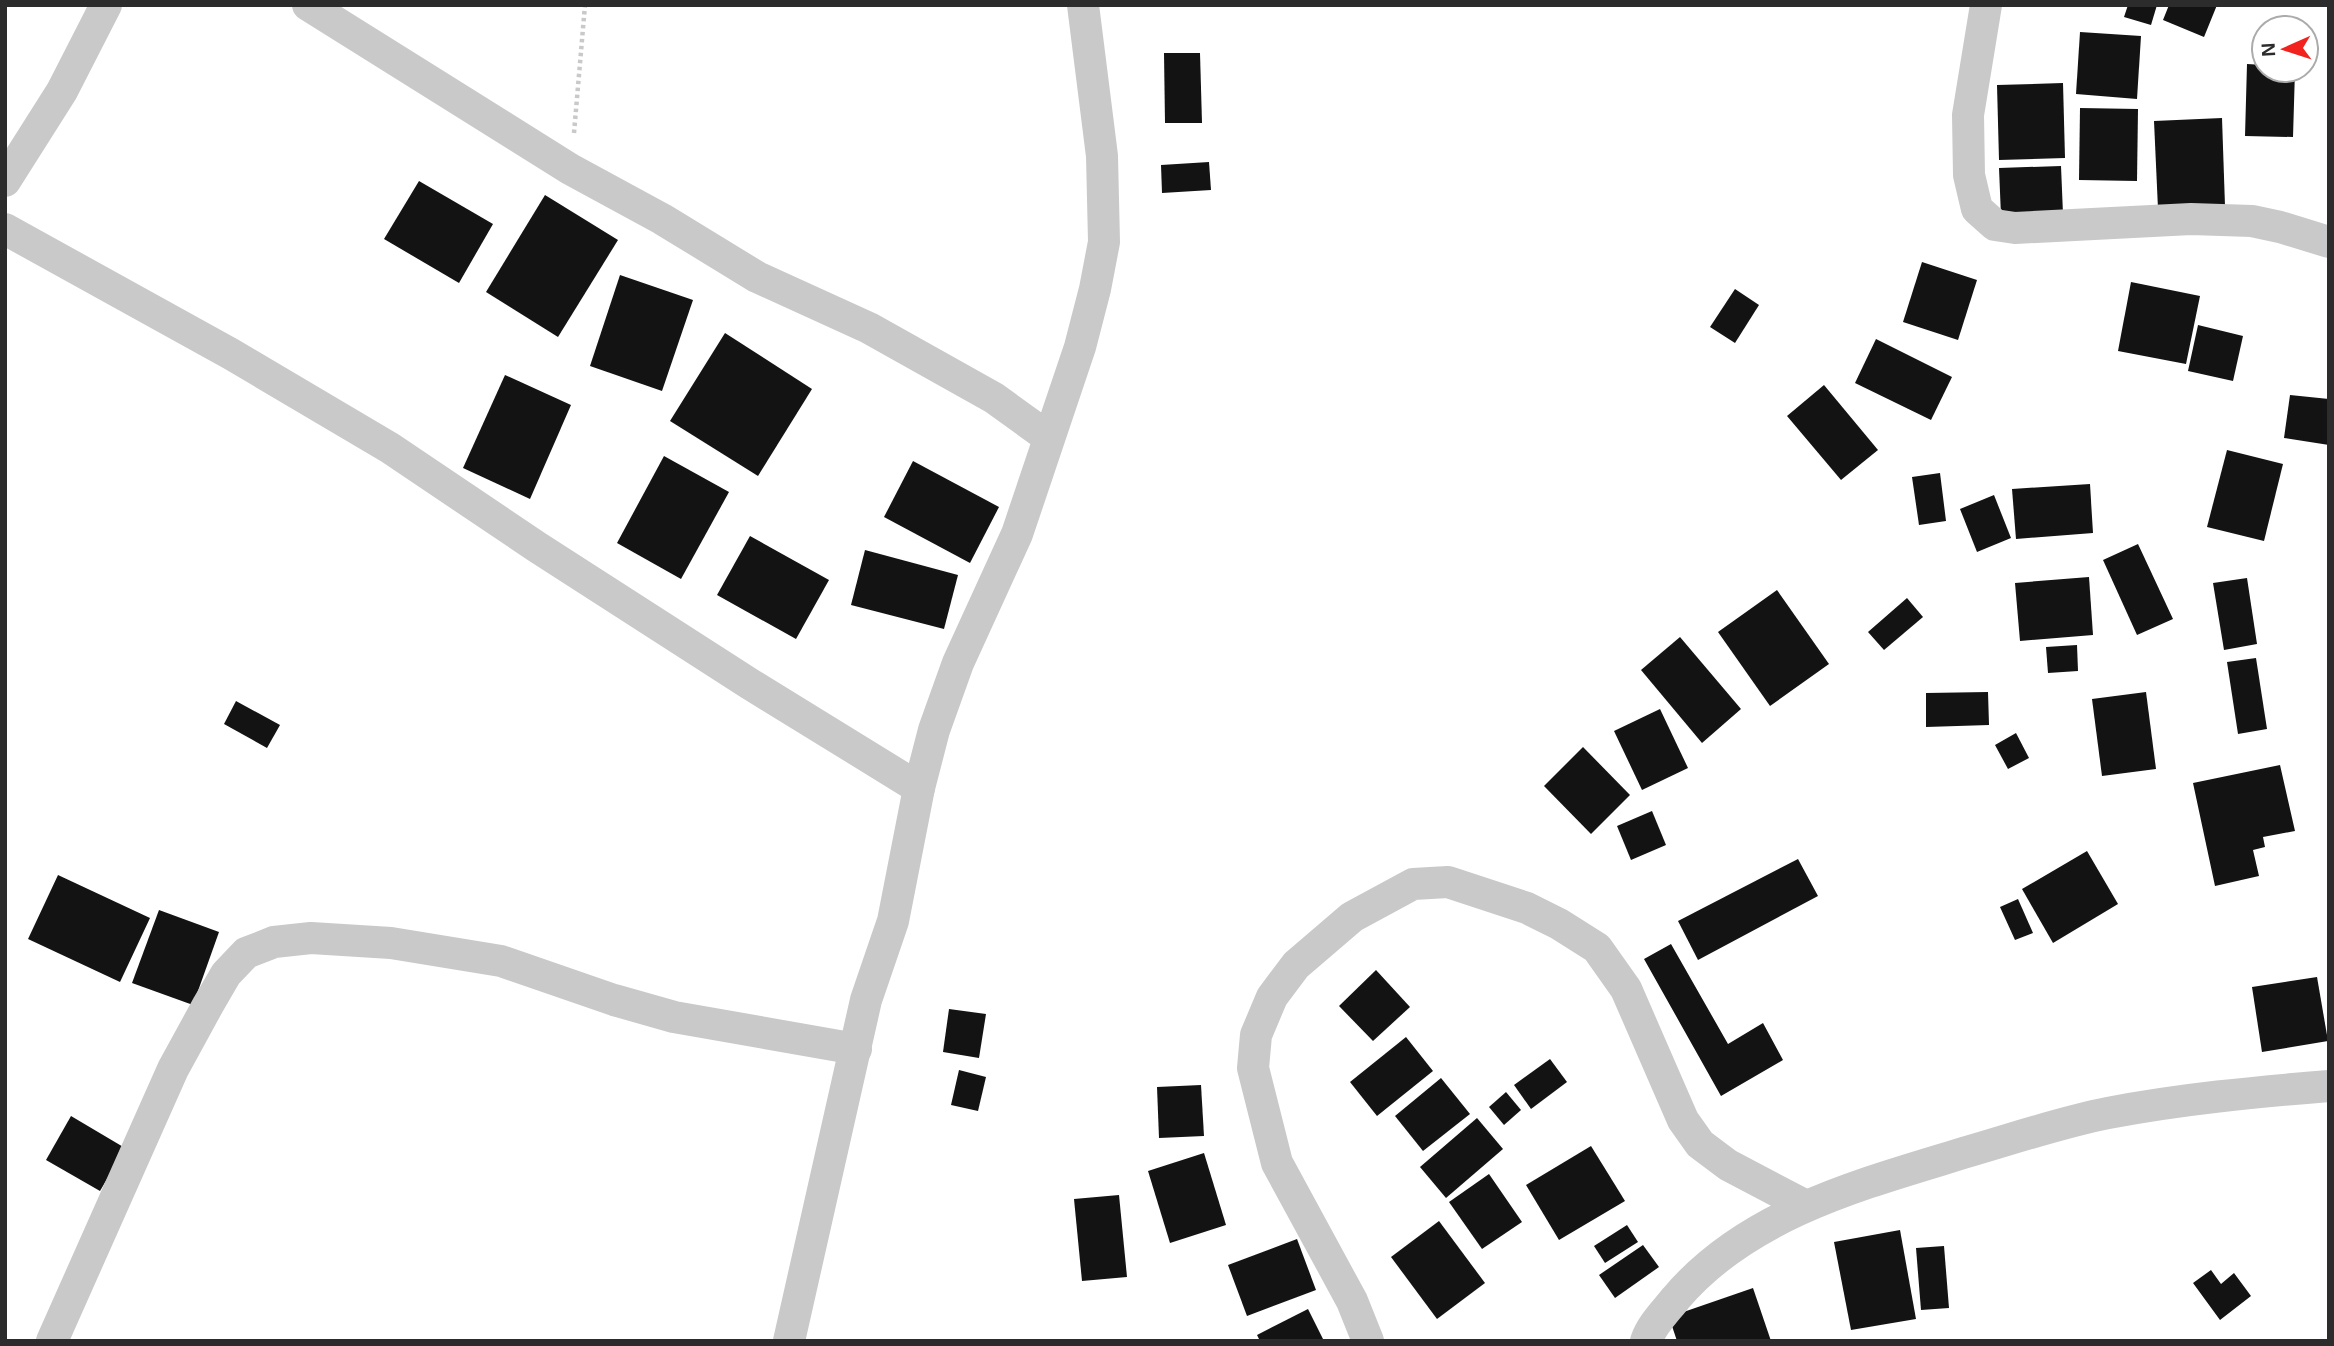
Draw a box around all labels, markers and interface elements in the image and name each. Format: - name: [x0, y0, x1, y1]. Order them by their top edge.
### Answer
- north arrow: [2250, 14, 2320, 84]
- text: N: [2258, 42, 2279, 57]

